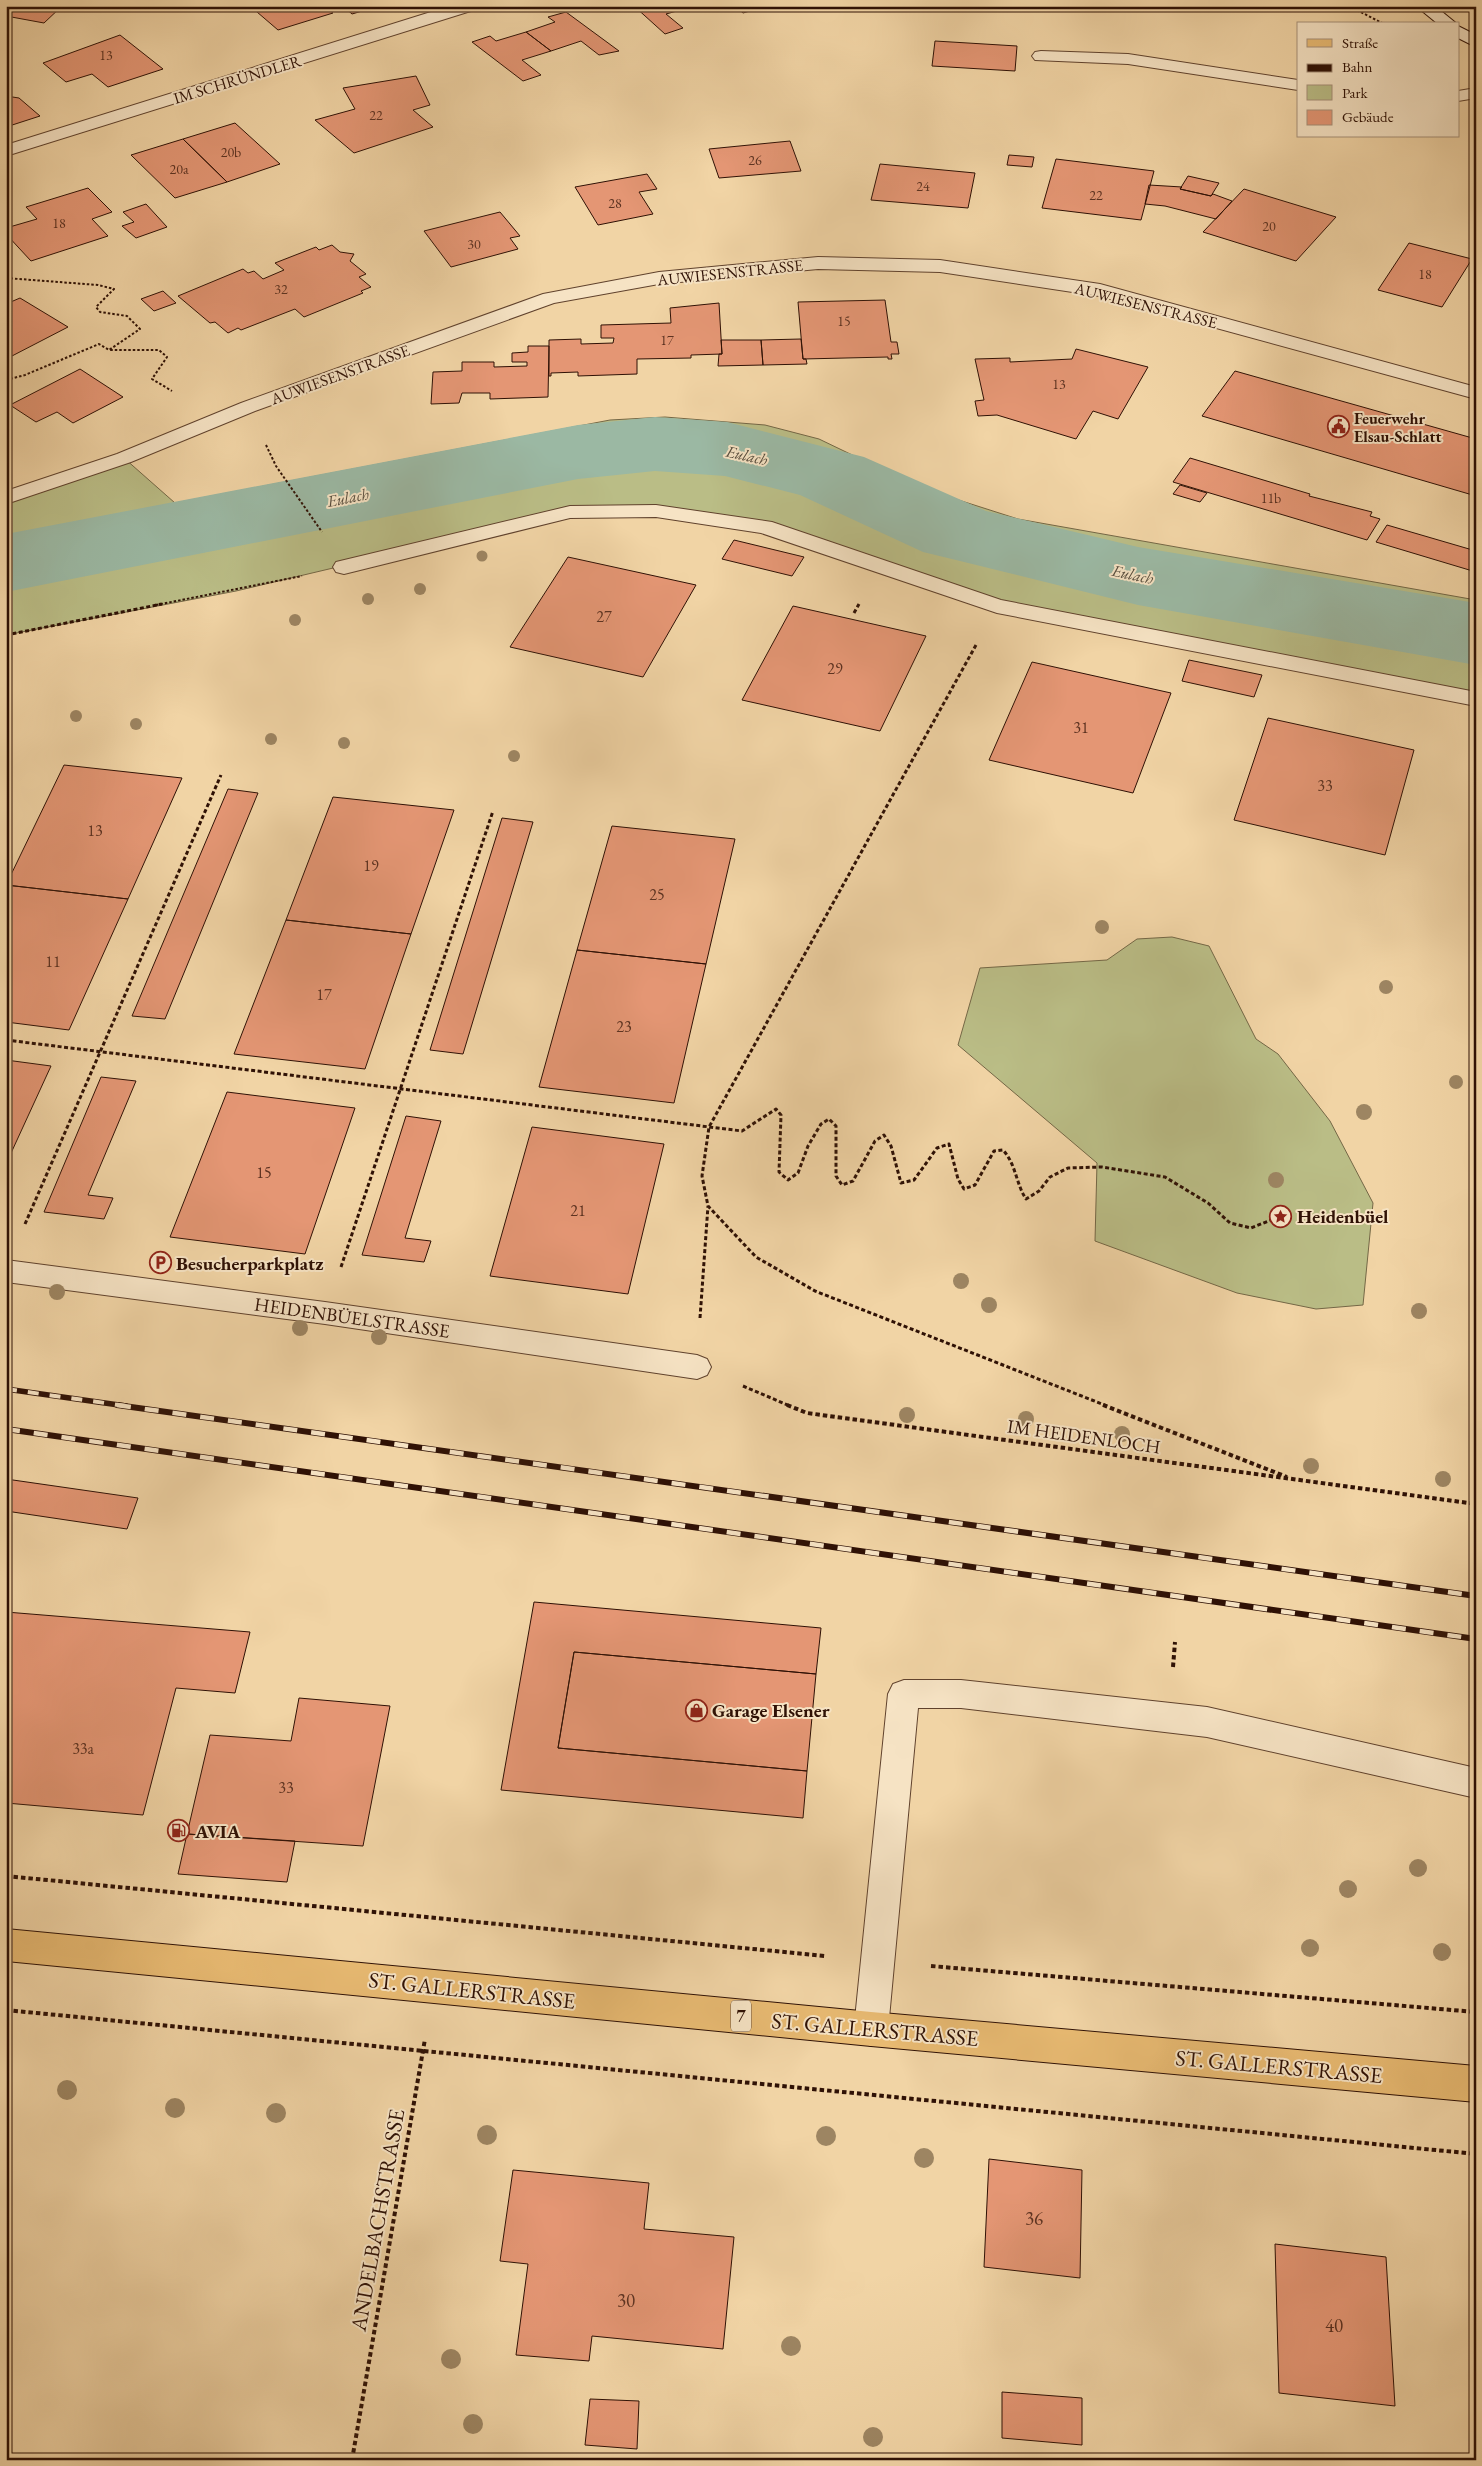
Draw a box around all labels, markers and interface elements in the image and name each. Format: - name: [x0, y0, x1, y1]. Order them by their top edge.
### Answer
- legend: [1297, 22, 1460, 138]
- text: Straße: [1342, 33, 1378, 52]
- house number: 13: [99, 46, 113, 64]
- street label: IM SCHRÜNDLER: [171, 50, 304, 109]
- text: Bahn: [1342, 57, 1373, 76]
- text: Park: [1342, 83, 1369, 102]
- house number: 22: [369, 106, 383, 124]
- text: Gebäude: [1342, 107, 1394, 126]
- house number: 20b: [221, 143, 241, 161]
- house number: 26: [748, 151, 762, 169]
- house number: 20a: [169, 160, 189, 178]
- house number: 24: [916, 177, 930, 195]
- house number: 22: [1089, 186, 1103, 204]
- house number: 28: [608, 194, 622, 212]
- house number: 18: [52, 214, 66, 232]
- house number: 20: [1262, 217, 1276, 235]
- house number: 30: [467, 235, 481, 253]
- street label: AUWIESENSTRASSE: [655, 254, 804, 291]
- house number: 18: [1418, 265, 1432, 283]
- street label: AUWIESENSTRASSE: [1071, 277, 1219, 333]
- house number: 32: [274, 280, 288, 298]
- house number: 15: [837, 312, 851, 330]
- house number: 17: [660, 331, 674, 349]
- street label: AUWIESENSTRASSE: [267, 340, 413, 410]
- house number: 13: [1052, 375, 1066, 393]
- place label: Feuerwehr Elsau-Schlatt: [1354, 408, 1441, 447]
- public building icon: Feuerwehr Elsau-Schlatt: [1326, 415, 1350, 439]
- water label: Eulach: [723, 440, 770, 470]
- water label: Eulach: [325, 483, 371, 512]
- house number: 11b: [1261, 489, 1281, 507]
- water label: Eulach: [1109, 560, 1156, 589]
- house number: 27: [596, 606, 612, 627]
- house number: 29: [827, 658, 843, 679]
- house number: 31: [1073, 717, 1089, 738]
- house number: 33: [1317, 775, 1333, 796]
- house number: 13: [87, 820, 103, 841]
- house number: 19: [363, 855, 379, 876]
- house number: 25: [649, 884, 665, 905]
- house number: 11: [45, 951, 61, 972]
- house number: 17: [316, 984, 332, 1005]
- house number: 23: [616, 1016, 632, 1037]
- house number: 15: [256, 1162, 272, 1183]
- house number: 21: [570, 1200, 586, 1221]
- place icon: Heidenbüel: [1269, 1204, 1293, 1228]
- place label: Heidenbüel: [1297, 1204, 1389, 1229]
- parking icon: Besucherparkplatz: [148, 1251, 172, 1275]
- place label: Besucherparkplatz: [176, 1251, 324, 1276]
- street label: HEIDENBÜELSTRASSE: [253, 1291, 452, 1344]
- street label: IM HEIDENLOCH: [1006, 1413, 1162, 1460]
- shop icon: Garage Elsener: [684, 1698, 708, 1722]
- place label: Garage Elsener: [712, 1698, 830, 1723]
- house number: 33a: [72, 1738, 94, 1759]
- house number: 33: [278, 1777, 294, 1798]
- fuel station icon: AVIA: [167, 1819, 191, 1843]
- place label: AVIA: [194, 1819, 241, 1844]
- street label: ST. GALLERSTRASSE: [367, 1965, 577, 2016]
- road number: 7: [731, 2000, 751, 2032]
- street label: ST. GALLERSTRASSE: [770, 2006, 980, 2053]
- street label: ST. GALLERSTRASSE: [1174, 2043, 1384, 2090]
- street label: ANDELBACHSTRASSE: [343, 2107, 411, 2334]
- house number: 36: [1025, 2206, 1043, 2231]
- house number: 30: [617, 2288, 635, 2313]
- house number: 40: [1325, 2313, 1343, 2338]

